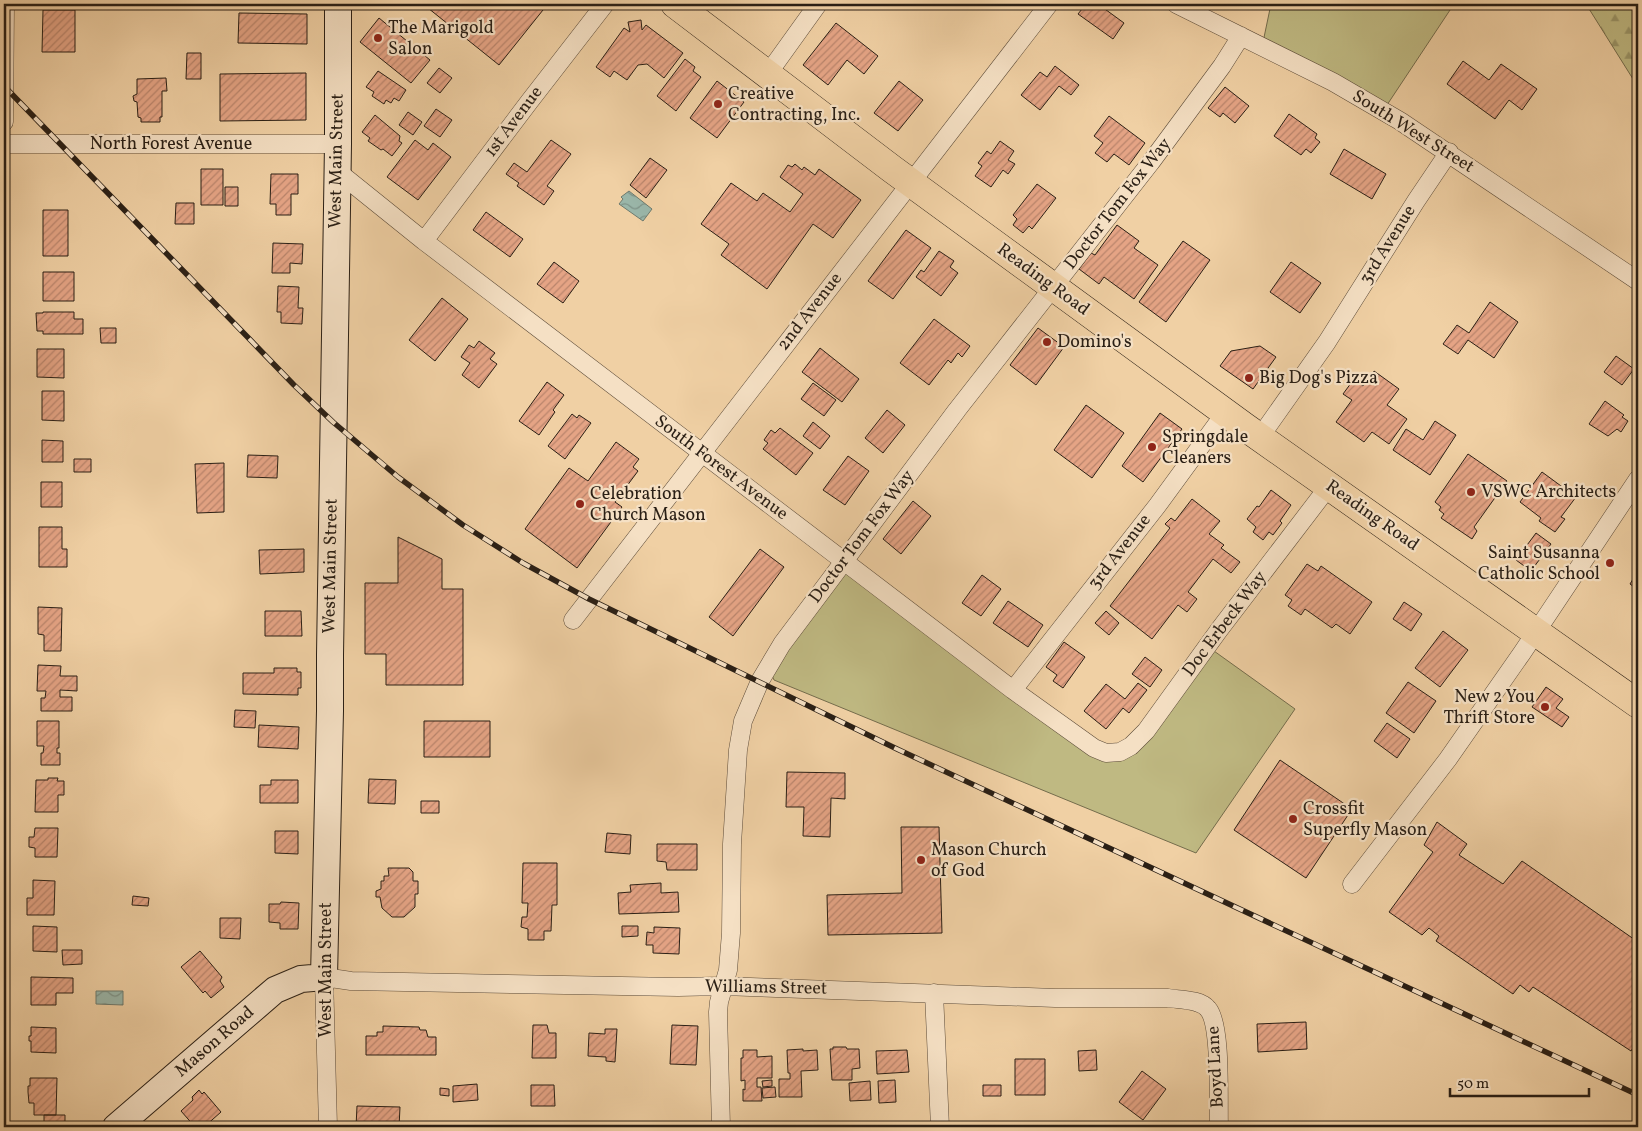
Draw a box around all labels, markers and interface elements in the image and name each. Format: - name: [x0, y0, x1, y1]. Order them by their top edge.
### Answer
- place label: The Marigold Salon: [388, 16, 494, 62]
- marker: The Marigold Salon: [372, 32, 384, 44]
- street label: 1st Avenue: [479, 81, 549, 163]
- place label: Creative Contracting, Inc.: [728, 82, 860, 128]
- street label: South West Street: [1347, 84, 1479, 180]
- street label: West Main Street: [323, 93, 351, 229]
- marker: Creative Contracting, Inc.: [712, 98, 724, 110]
- street label: North Forest Avenue: [90, 132, 252, 157]
- street label: Doctor Tom Fox Way: [1059, 133, 1178, 275]
- street label: 3rd Avenue: [1354, 200, 1422, 290]
- street label: Reading Road: [991, 238, 1095, 322]
- street label: 2nd Avenue: [772, 268, 848, 356]
- place label: Domino's: [1057, 330, 1132, 355]
- marker: Domino's: [1041, 336, 1053, 348]
- place label: Big Dog's Pizza: [1259, 366, 1378, 391]
- marker: Big Dog's Pizza: [1243, 372, 1255, 384]
- street label: South Forest Avenue: [649, 409, 793, 527]
- place label: Springdale Cleaners: [1162, 425, 1248, 471]
- marker: Springdale Cleaners: [1146, 441, 1158, 453]
- street label: Doctor Tom Fox Way: [803, 465, 921, 609]
- street label: Reading Road: [1320, 474, 1424, 558]
- place label: VSWC Architects: [1481, 480, 1616, 505]
- place label: Celebration Church Mason: [590, 482, 706, 528]
- marker: VSWC Architects: [1465, 486, 1477, 498]
- street label: West Main Street: [317, 498, 345, 634]
- marker: Celebration Church Mason: [574, 498, 586, 510]
- street label: 3rd Avenue: [1083, 509, 1157, 595]
- place label: Saint Susanna Catholic School: [1478, 541, 1600, 587]
- marker: Saint Susanna Catholic School: [1604, 557, 1616, 569]
- street label: Doc Erbeck Way: [1177, 566, 1273, 682]
- place label: New 2 You Thrift Store: [1443, 685, 1535, 731]
- marker: New 2 You Thrift Store: [1539, 701, 1551, 713]
- place label: Crossfit Superfly Mason: [1303, 797, 1427, 843]
- marker: Crossfit Superfly Mason: [1287, 813, 1299, 825]
- place label: Mason Church of God: [931, 838, 1047, 884]
- marker: Mason Church of God: [915, 854, 927, 866]
- street label: West Main Street: [314, 902, 339, 1038]
- street label: Williams Street: [705, 974, 827, 1002]
- street label: Mason Road: [170, 1000, 260, 1084]
- street label: Boyd Lane: [1201, 1025, 1231, 1109]
- scale bar: [1450, 1066, 1588, 1098]
- text: 50 m: [1457, 1074, 1489, 1095]

